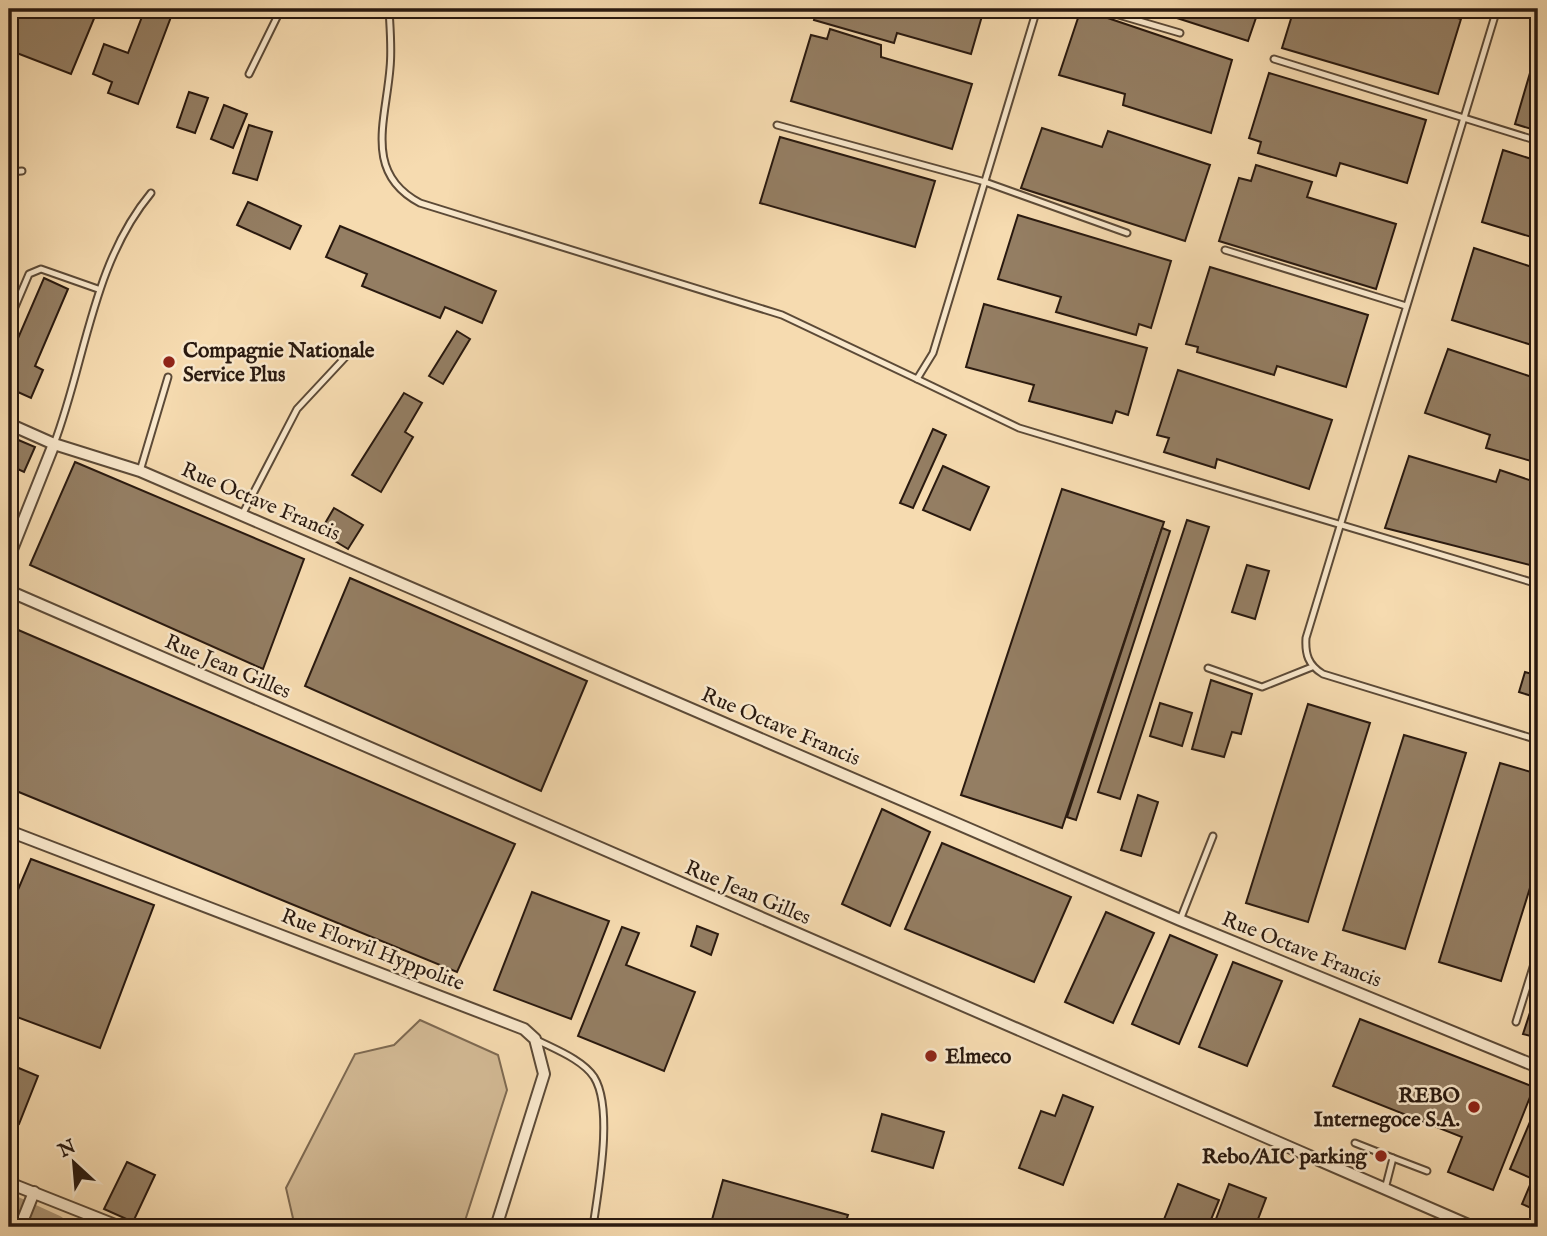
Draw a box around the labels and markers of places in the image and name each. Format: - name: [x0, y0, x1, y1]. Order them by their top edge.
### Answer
- place label: Compagnie Nationale Service Plus: [183, 338, 375, 389]
- marker: Compagnie Nationale Service Plus: [161, 354, 177, 370]
- place label: Elmeco: [945, 1044, 1012, 1071]
- marker: Elmeco: [923, 1048, 939, 1064]
- place label: REBO Internegoce S.A.: [1314, 1083, 1460, 1134]
- marker: REBO Internegoce S.A.: [1466, 1099, 1482, 1115]
- place label: Rebo/AIC parking: [1202, 1144, 1368, 1171]
- marker: Rebo/AIC parking: [1373, 1148, 1389, 1164]

